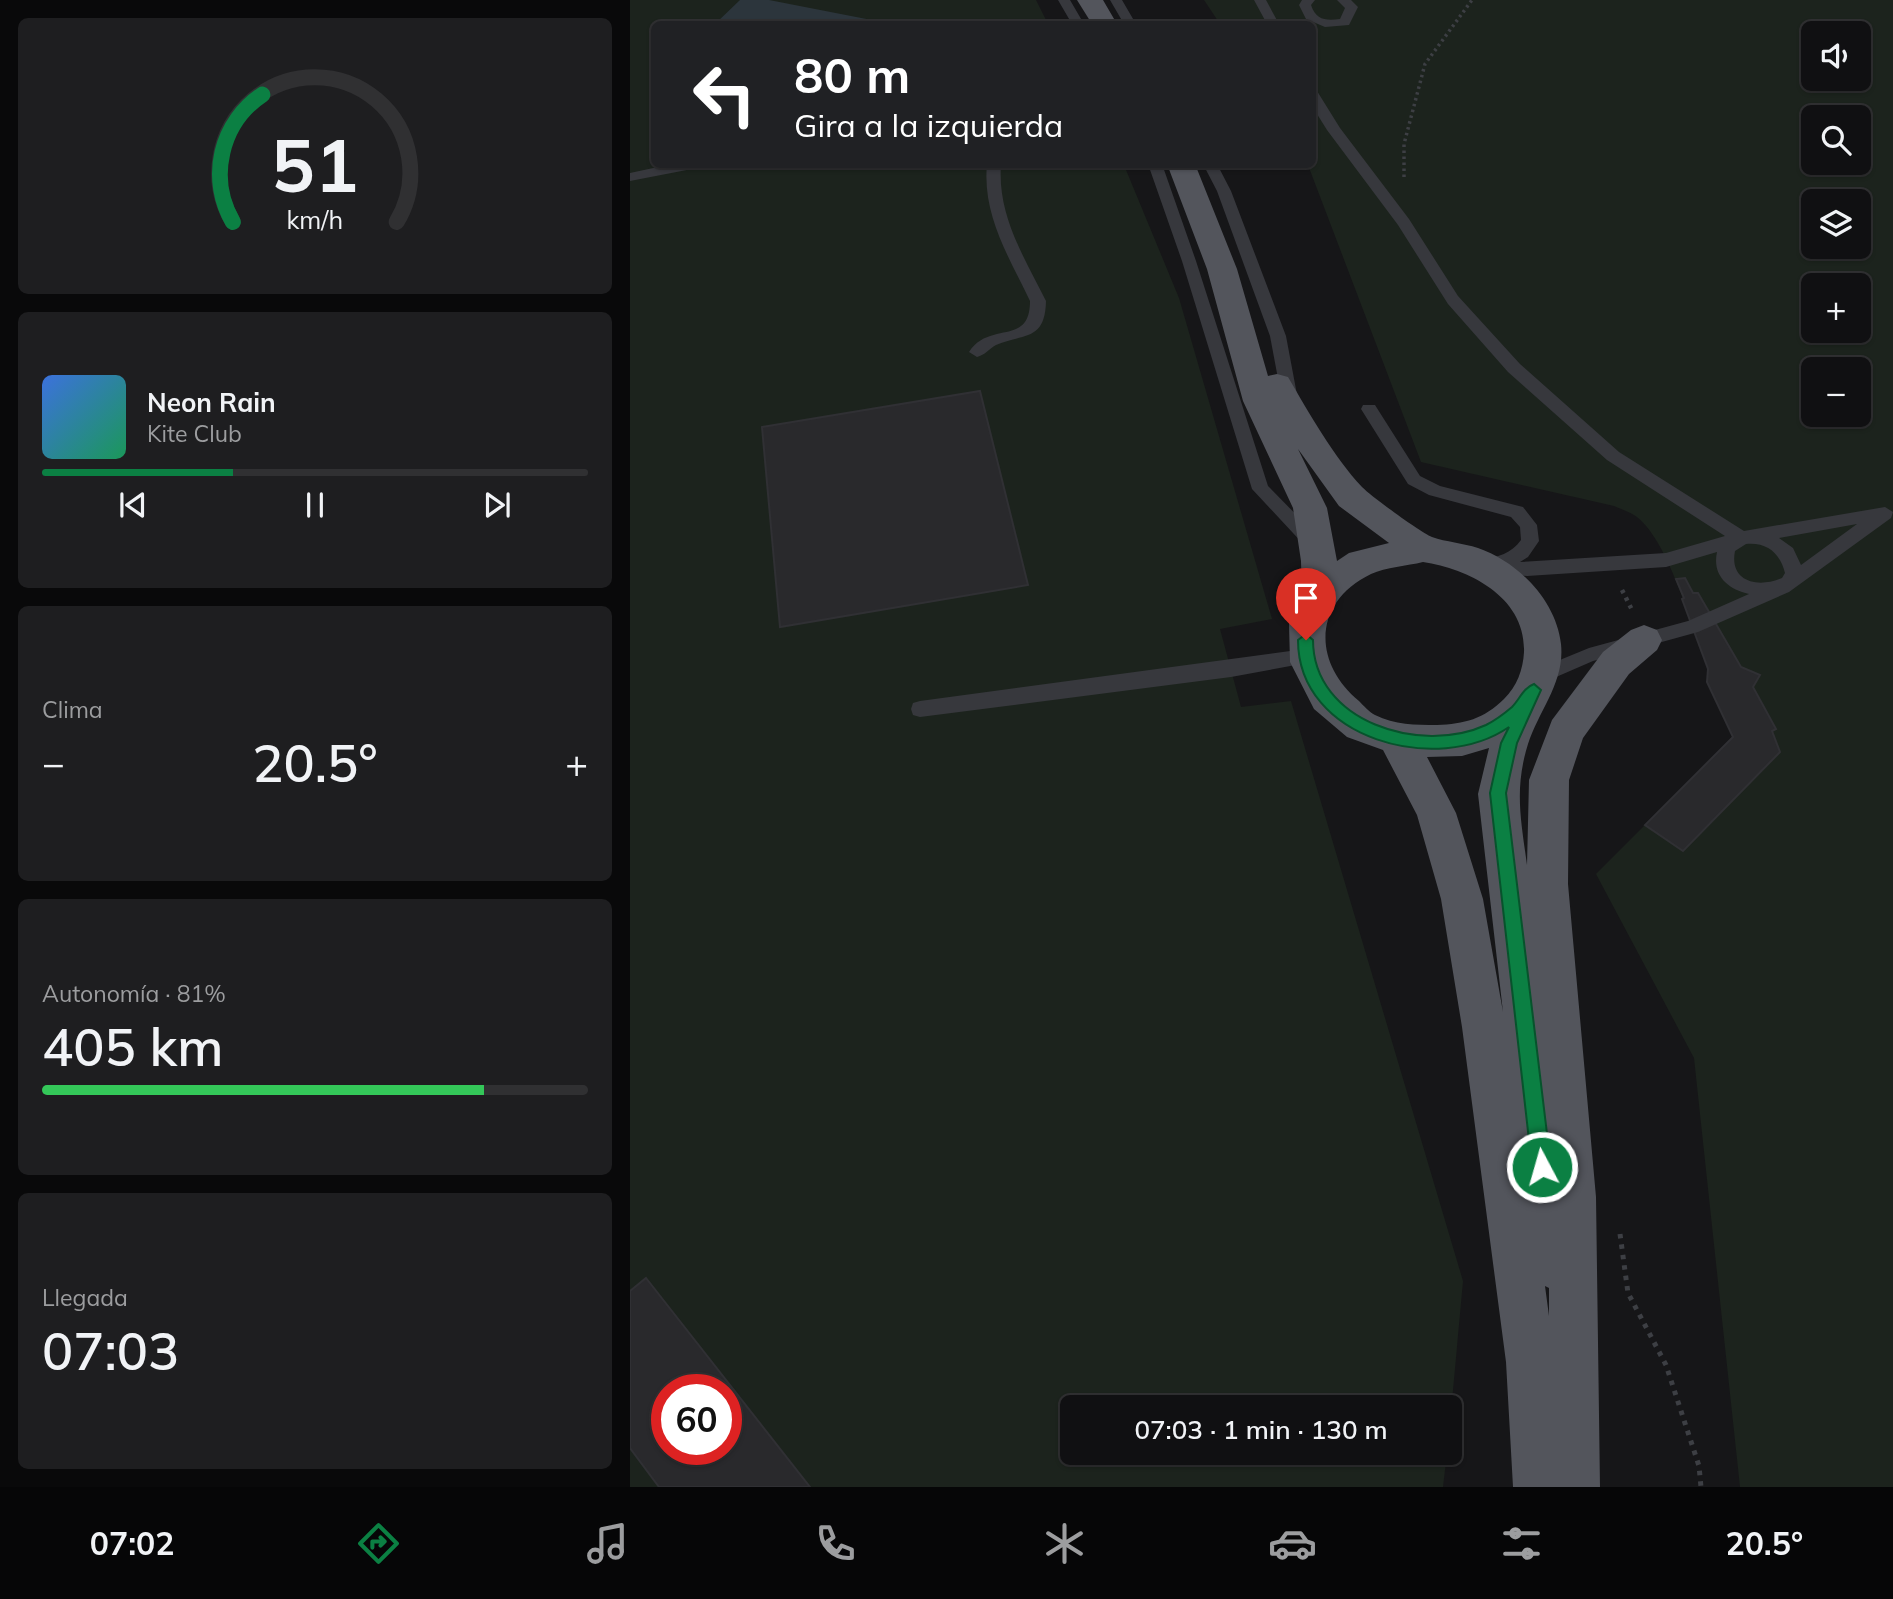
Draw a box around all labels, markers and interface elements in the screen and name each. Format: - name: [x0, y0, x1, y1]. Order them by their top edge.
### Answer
- map controls: [1801, 21, 1871, 427]
- button: sound: [1801, 21, 1871, 91]
- text: 80 m: [794, 44, 910, 105]
- icon: left: [679, 49, 770, 140]
- text: Gira a la izquierda: [794, 105, 1063, 145]
- button: search: [1801, 105, 1871, 175]
- text: 51: [271, 119, 359, 210]
- button: layers: [1801, 189, 1871, 259]
- text: km/h: [287, 204, 343, 235]
- button: +: [1801, 273, 1871, 343]
- button: −: [1801, 357, 1871, 427]
- text: Neon Rain: [147, 386, 276, 419]
- text: Kite Club: [147, 419, 242, 448]
- icon: previous: [114, 486, 152, 524]
- icon: pause: [296, 486, 334, 524]
- icon: next: [478, 486, 516, 524]
- pin: [1276, 568, 1336, 640]
- icon: arrive: [1287, 579, 1325, 617]
- text: Clima: [42, 695, 103, 724]
- text: 20.5°: [252, 730, 378, 795]
- text: −: [42, 739, 65, 787]
- text: +: [565, 739, 588, 787]
- text: Autonomía · 81%: [42, 979, 226, 1008]
- text: 405 km: [42, 1014, 223, 1079]
- position arrow: [1505, 1130, 1579, 1204]
- text: Llegada: [42, 1283, 128, 1312]
- text: 07:03: [42, 1318, 179, 1383]
- speed limit sign: 60: [651, 1374, 742, 1465]
- text: 07:03 · 1 min · 130 m: [1134, 1413, 1388, 1446]
- icon: directions: [354, 1519, 403, 1568]
- icon: music: [583, 1519, 632, 1568]
- icon: phone: [811, 1519, 860, 1568]
- icon: climate: [1040, 1519, 1089, 1568]
- icon: car: [1268, 1519, 1317, 1568]
- icon: filters: [1497, 1519, 1546, 1568]
- text: 07:02: [90, 1523, 175, 1563]
- text: 20.5°: [1725, 1523, 1803, 1563]

